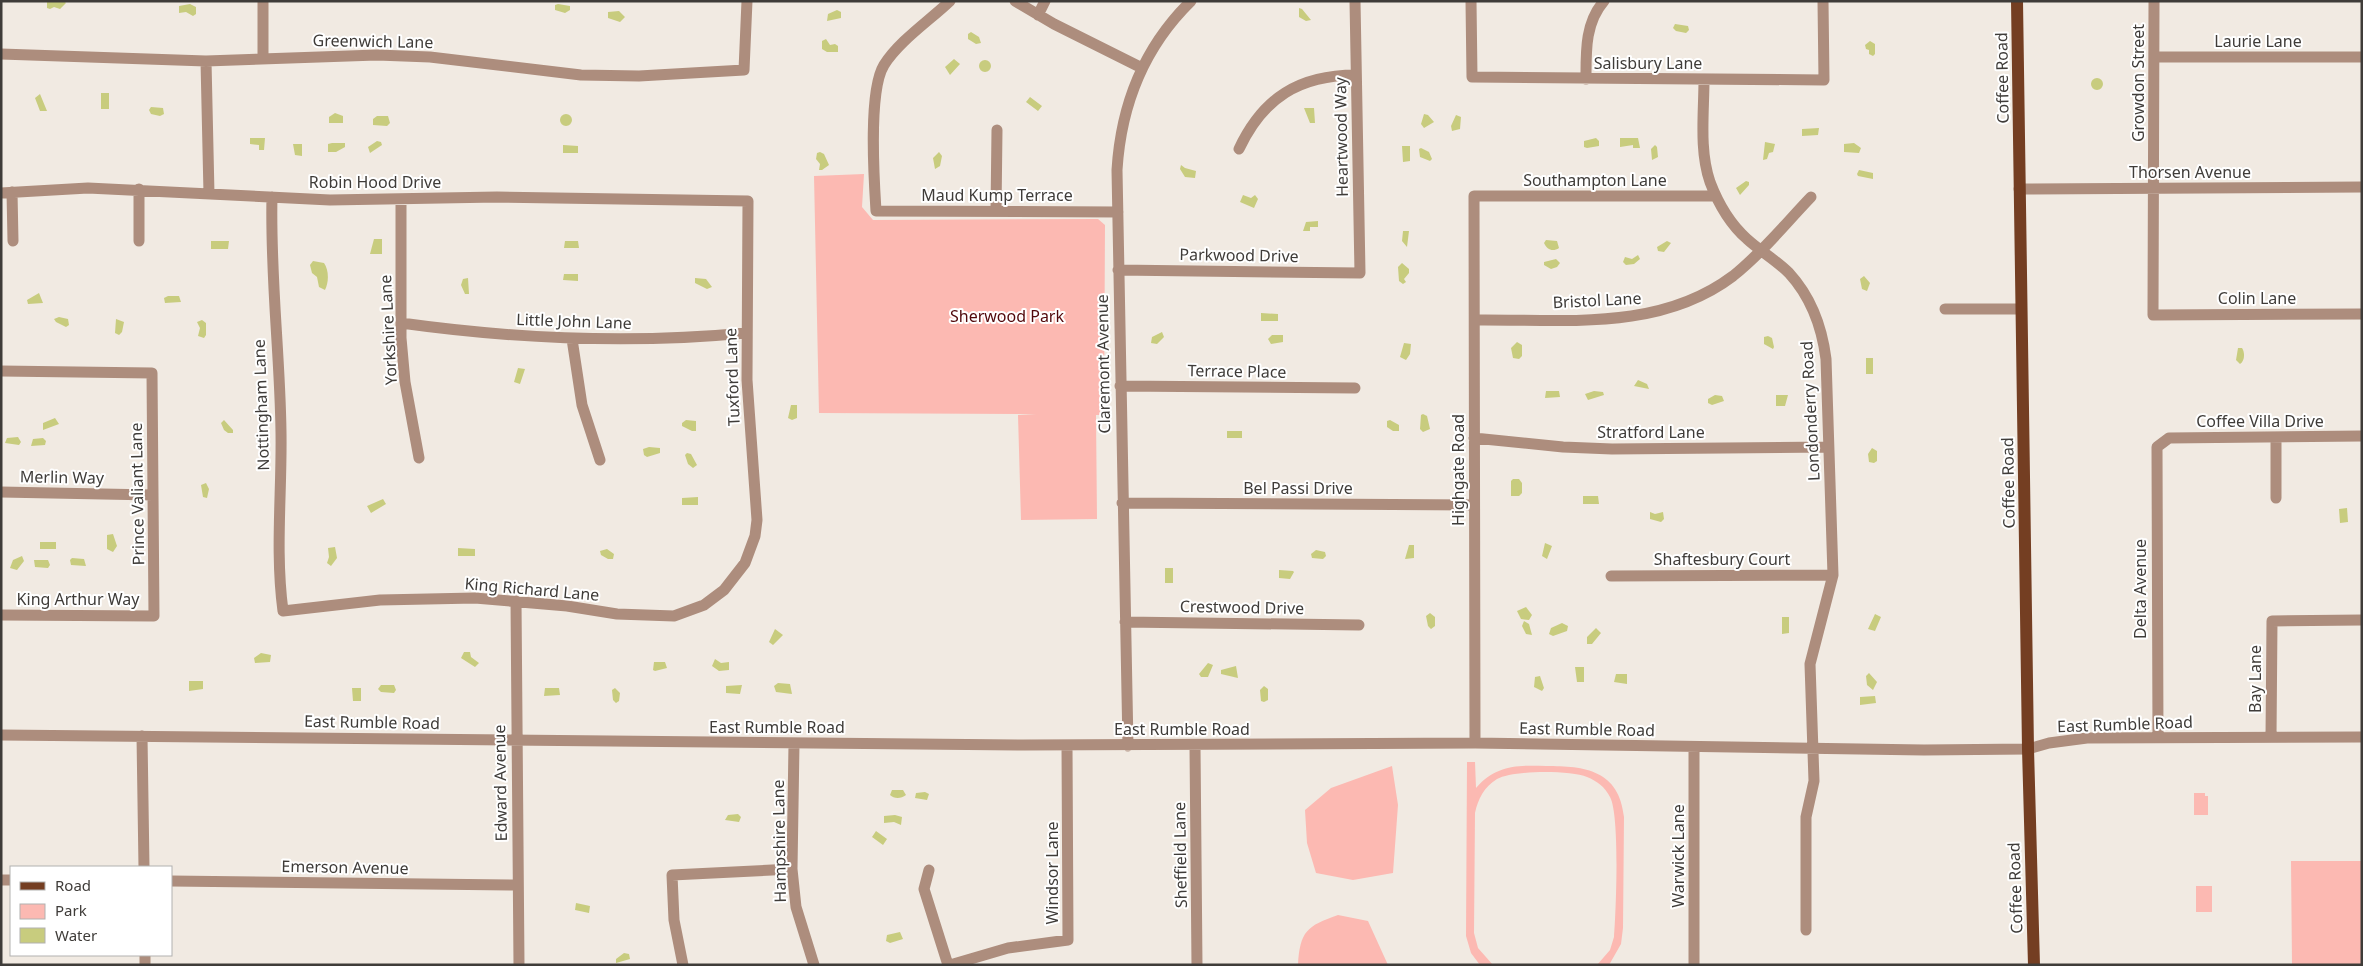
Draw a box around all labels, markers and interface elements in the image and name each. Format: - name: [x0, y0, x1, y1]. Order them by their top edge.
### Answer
- street label: Growdon Street: [2127, 24, 2149, 142]
- street label: Greenwich Lane: [313, 29, 433, 53]
- street label: Laurie Lane: [2214, 30, 2302, 52]
- street label: Coffee Road: [1990, 32, 2014, 124]
- street label: Salisbury Lane: [1594, 52, 1702, 74]
- street label: Heartwood Way: [1329, 76, 1353, 197]
- street label: Thorsen Avenue: [2129, 161, 2251, 183]
- street label: Southampton Lane: [1523, 169, 1667, 191]
- street label: Robin Hood Drive: [309, 171, 441, 193]
- street label: Maud Kump Terrace: [921, 184, 1073, 206]
- street label: Parkwood Drive: [1179, 243, 1299, 267]
- street label: Yorkshire Lane: [374, 274, 402, 386]
- street label: Bristol Lane: [1552, 287, 1642, 313]
- street label: Colin Lane: [2218, 287, 2296, 309]
- street label: Claremont Avenue: [1091, 294, 1115, 434]
- park label: Sherwood Park: [950, 305, 1064, 327]
- street label: Little John Lane: [516, 308, 632, 334]
- street label: Tuxford Lane: [719, 328, 745, 426]
- street label: Nottingham Lane: [248, 339, 274, 471]
- street label: Londonderry Road: [1795, 340, 1825, 482]
- street label: Terrace Place: [1187, 359, 1287, 383]
- street label: Coffee Villa Drive: [2196, 410, 2324, 432]
- street label: Highgate Road: [1447, 414, 1469, 526]
- street label: Stratford Lane: [1597, 421, 1705, 443]
- street label: Prince Valiant Lane: [125, 422, 149, 566]
- street label: Coffee Road: [1996, 437, 2020, 529]
- street label: Merlin Way: [20, 465, 105, 489]
- street label: Bel Passi Drive: [1243, 477, 1353, 499]
- street label: Delta Avenue: [2129, 539, 2151, 639]
- street label: Shaftesbury Court: [1654, 548, 1790, 570]
- street label: King Richard Lane: [464, 572, 600, 606]
- street label: King Arthur Way: [17, 588, 140, 610]
- street label: Crestwood Drive: [1180, 595, 1304, 619]
- street label: Bay Lane: [2244, 645, 2266, 713]
- street label: East Rumble Road: [304, 710, 440, 734]
- street label: East Rumble Road: [2057, 711, 2193, 737]
- street label: East Rumble Road: [709, 716, 845, 738]
- street label: East Rumble Road: [1519, 717, 1655, 741]
- street label: East Rumble Road: [1114, 718, 1250, 740]
- street label: Edward Avenue: [488, 724, 512, 842]
- street label: Hampshire Lane: [767, 779, 791, 903]
- street label: Sheffield Lane: [1168, 802, 1192, 908]
- street label: Warwick Lane: [1667, 804, 1689, 908]
- street label: Windsor Lane: [1041, 821, 1063, 925]
- street label: Coffee Road: [2002, 842, 2028, 934]
- street label: Emerson Avenue: [281, 855, 409, 879]
- legend: [10, 866, 172, 956]
- text: Road: [55, 875, 91, 895]
- text: Park: [55, 900, 87, 920]
- text: Water: [55, 925, 97, 945]

